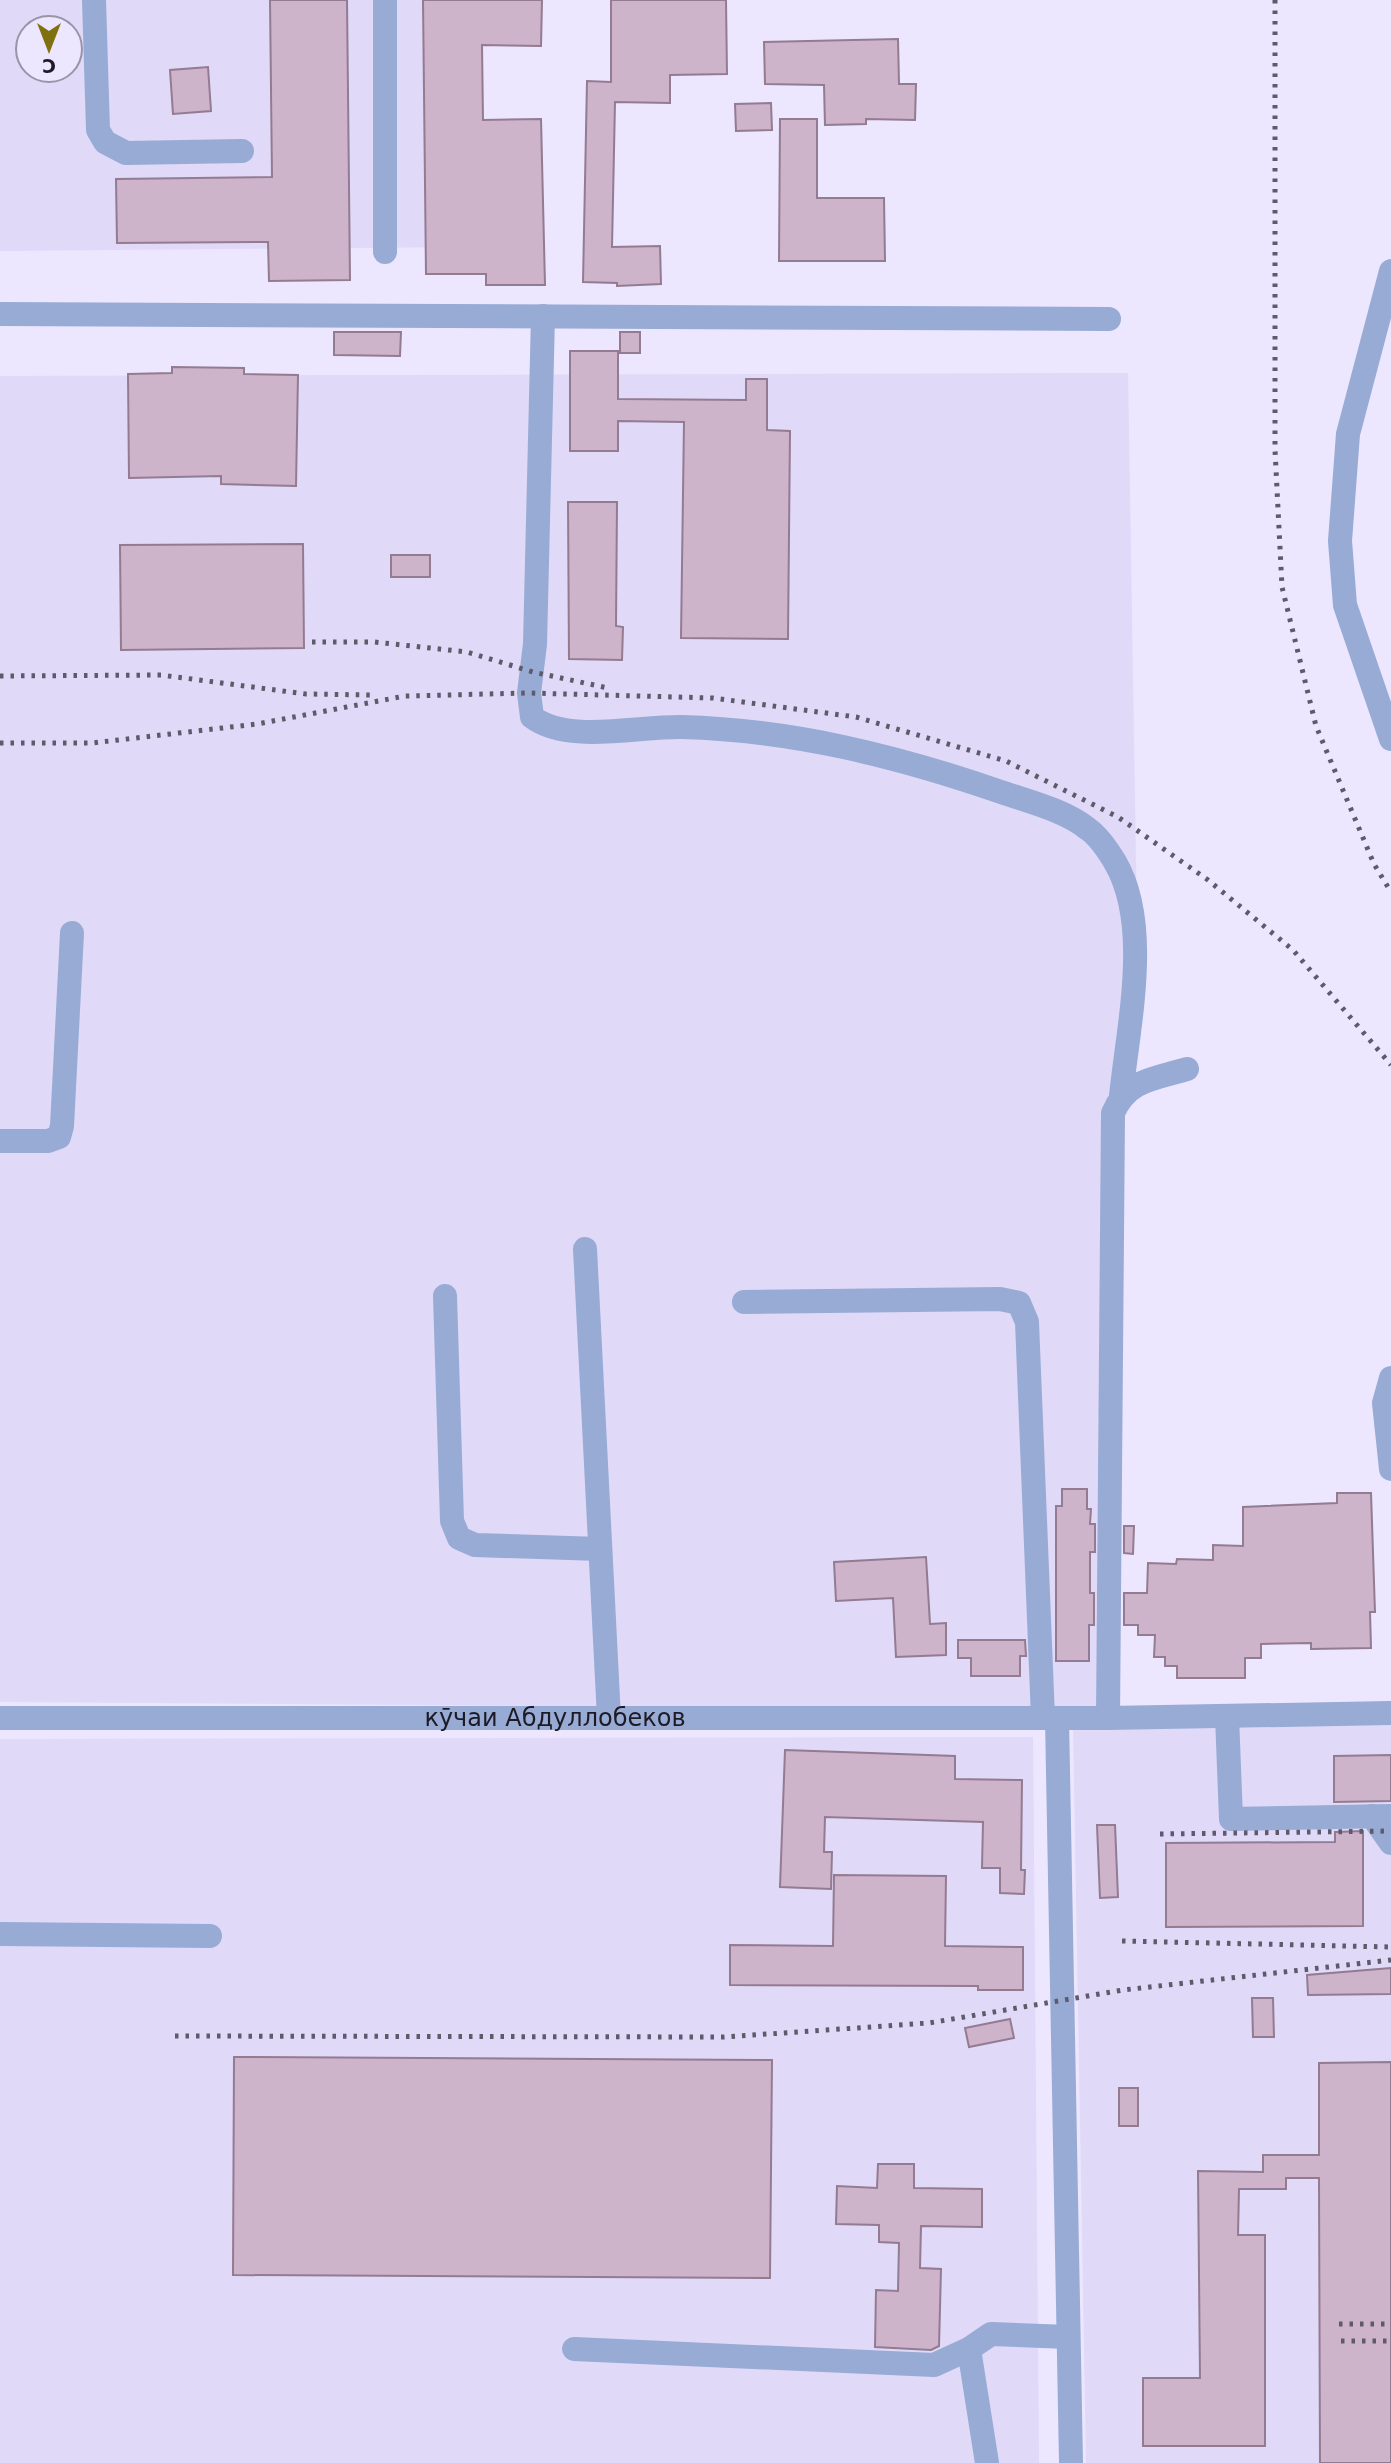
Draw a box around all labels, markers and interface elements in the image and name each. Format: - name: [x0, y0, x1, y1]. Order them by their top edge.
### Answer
- north arrow: [14, 14, 84, 84]
- text: С: [42, 55, 56, 77]
- street label: кӯчаи Абдуллобеков: [424, 1704, 686, 1732]

